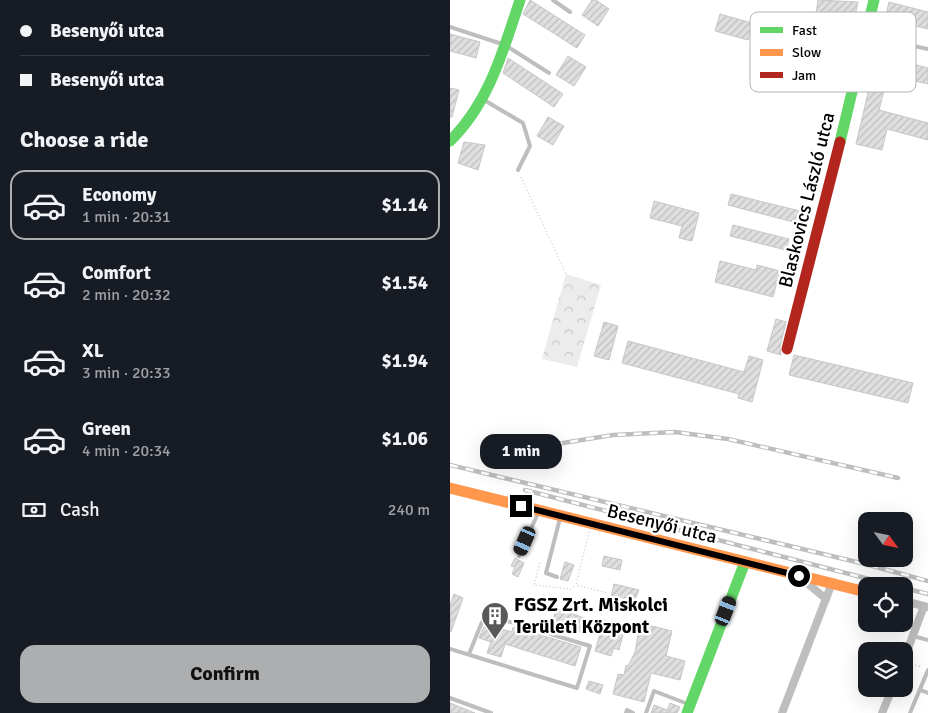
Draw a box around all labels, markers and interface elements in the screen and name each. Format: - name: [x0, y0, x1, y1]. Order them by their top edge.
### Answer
- legend: [750, 12, 916, 92]
- text: Besenyői utca: [50, 19, 164, 43]
- text: Fast: [792, 22, 817, 39]
- text: Slow: [792, 44, 821, 61]
- text: Jam: [792, 67, 816, 84]
- text: Besenyői utca: [50, 68, 164, 92]
- street label: Blaskovics László utca: [774, 110, 840, 290]
- text: Choose a ride: [20, 126, 148, 153]
- icon: car: [22, 183, 67, 228]
- text: Economy: [82, 183, 156, 207]
- text: $1.14: [382, 193, 428, 217]
- text: 1 min · 20:31: [82, 207, 171, 227]
- icon: car: [22, 261, 67, 306]
- text: Comfort: [82, 261, 151, 285]
- text: $1.54: [382, 271, 428, 295]
- text: 2 min · 20:32: [82, 285, 171, 305]
- icon: car: [22, 339, 67, 384]
- text: XL: [82, 339, 104, 363]
- text: $1.94: [382, 349, 428, 373]
- text: 3 min · 20:33: [82, 363, 171, 383]
- icon: car: [22, 417, 67, 462]
- text: Green: [82, 417, 131, 441]
- text: $1.06: [382, 427, 428, 451]
- callout: 1 min: [480, 434, 562, 468]
- text: 4 min · 20:34: [82, 441, 171, 461]
- text: 1 min: [502, 441, 540, 461]
- route end: [510, 495, 532, 517]
- icon: cash: [20, 496, 48, 524]
- text: Cash: [60, 498, 100, 522]
- street label: Besenyői utca: [605, 499, 719, 549]
- text: 240 m: [388, 500, 430, 520]
- north arrow: [858, 512, 912, 568]
- map controls: [858, 512, 913, 697]
- car: [512, 524, 537, 558]
- route start: [788, 565, 810, 587]
- button: locate: [858, 577, 913, 632]
- place label: FGSZ Zrt. Miskolci Területi Központ: [514, 593, 668, 639]
- car: [713, 594, 738, 628]
- building icon: FGSZ Zrt. Miskolci Területi Központ: [480, 601, 510, 640]
- button: layers: [858, 642, 913, 697]
- button: Confirm: [20, 645, 430, 703]

